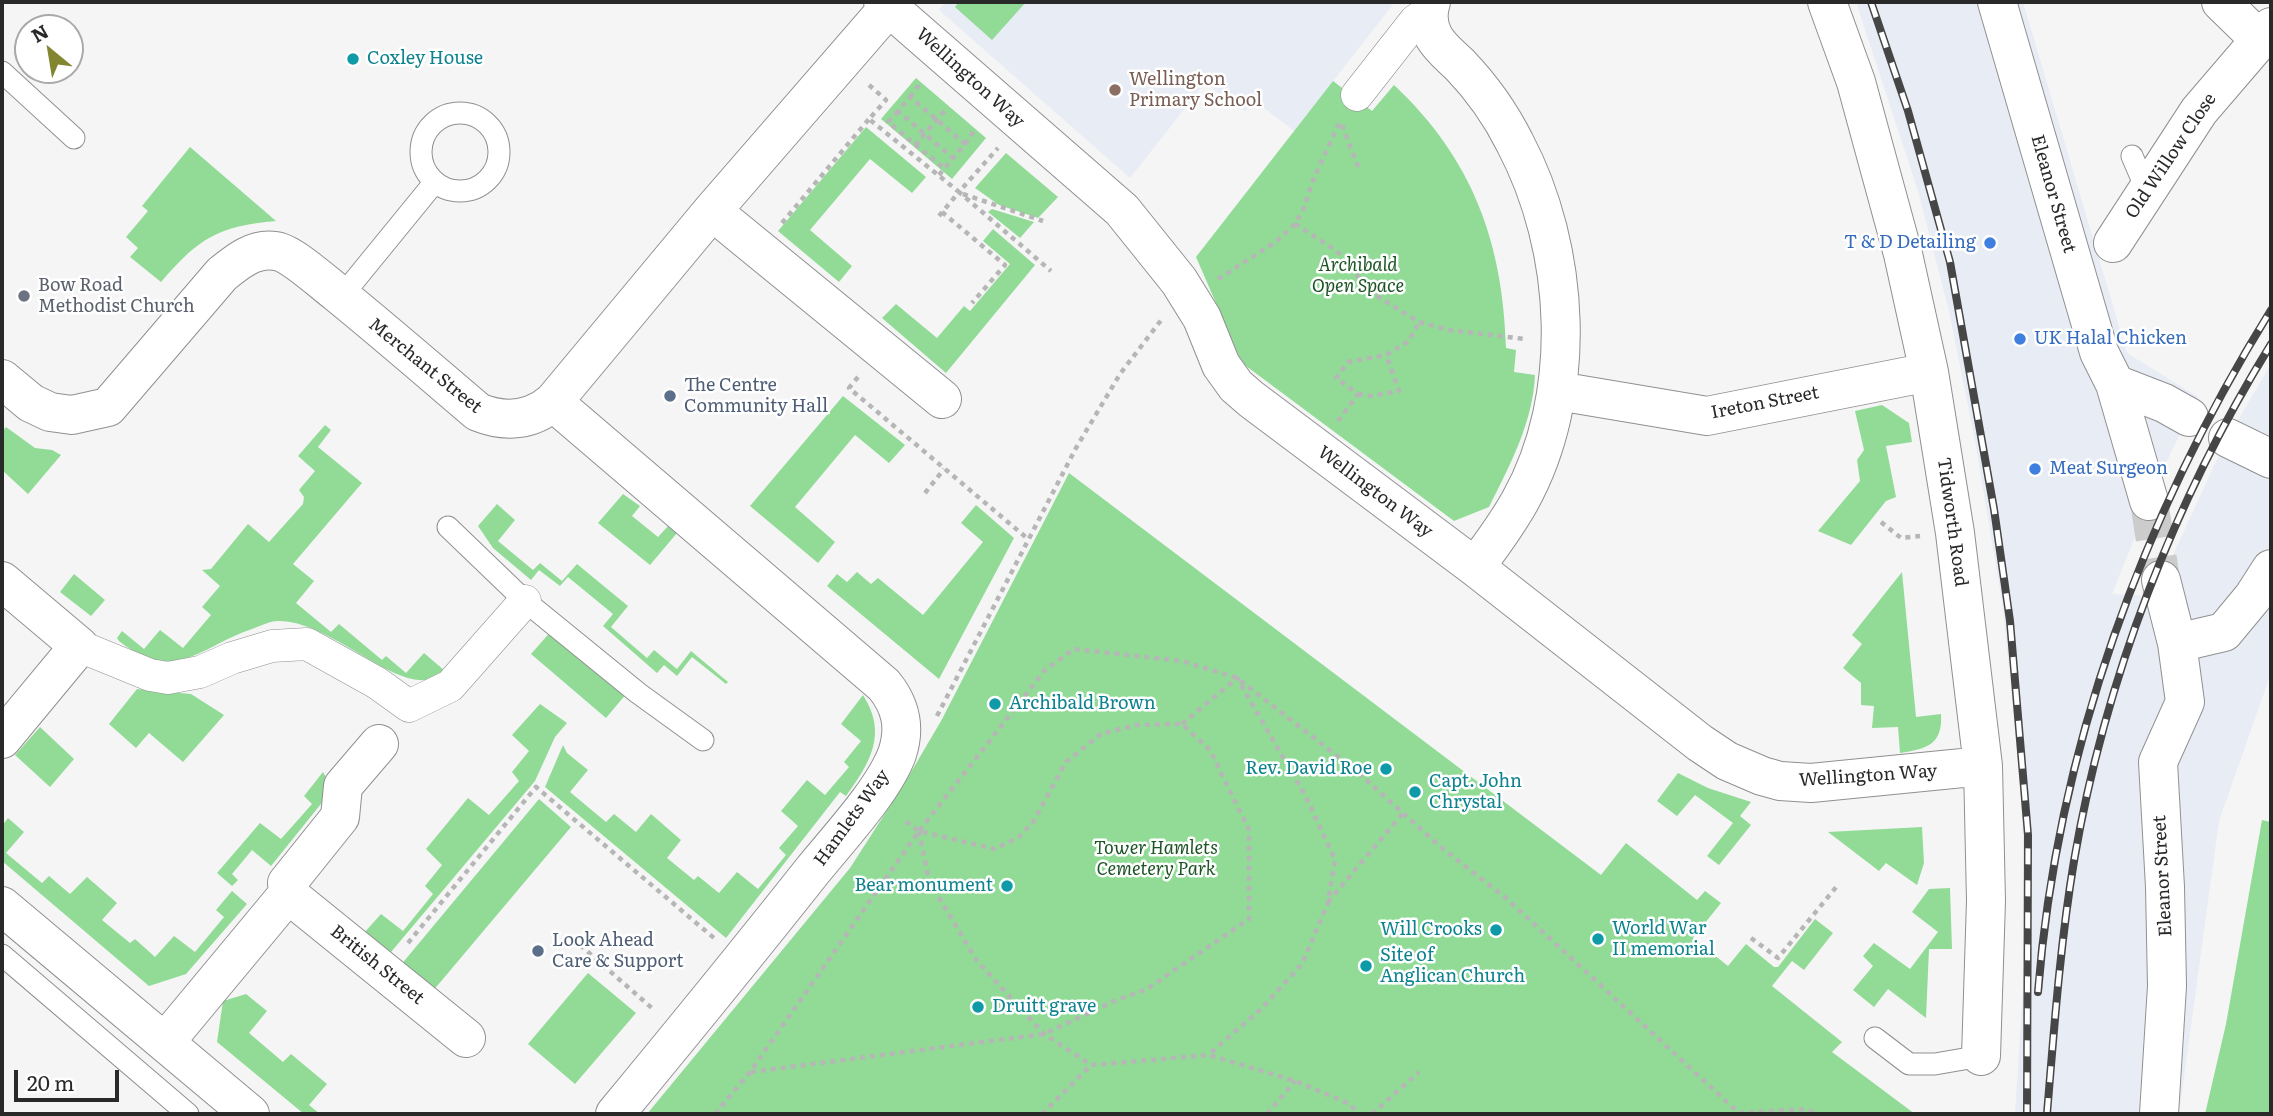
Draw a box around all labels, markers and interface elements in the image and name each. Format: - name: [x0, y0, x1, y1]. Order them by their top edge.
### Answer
- north arrow: [14, 14, 84, 84]
- text: N: [26, 16, 53, 49]
- street label: Wellington Way: [911, 24, 1029, 132]
- place label: Coxley House: [367, 48, 483, 70]
- marker: Coxley House: [345, 51, 361, 67]
- place label: Wellington Primary School: [1129, 69, 1262, 112]
- marker: Wellington Primary School: [1107, 82, 1123, 98]
- street label: Old Willow Close: [2121, 89, 2221, 223]
- street label: Eleanor Street: [2026, 132, 2080, 256]
- place label: T & D Detailing: [1844, 232, 1976, 254]
- marker: T & D Detailing: [1982, 235, 1998, 251]
- park label: Archibald Open Space: [1312, 255, 1404, 298]
- place label: Bow Road Methodist Church: [38, 275, 195, 318]
- marker: Bow Road Methodist Church: [16, 288, 32, 304]
- street label: Merchant Street: [364, 314, 486, 418]
- place label: UK Halal Chicken: [2034, 328, 2187, 350]
- marker: UK Halal Chicken: [2012, 331, 2028, 347]
- place label: The Centre Community Hall: [684, 375, 828, 418]
- street label: Ireton Street: [1709, 382, 1821, 424]
- marker: The Centre Community Hall: [662, 388, 678, 404]
- street label: Wellington Way: [1313, 442, 1437, 542]
- street label: Tidworth Road: [1932, 456, 1972, 588]
- place label: Meat Surgeon: [2049, 458, 2168, 480]
- marker: Meat Surgeon: [2027, 461, 2043, 477]
- place label: Archibald Brown: [1009, 693, 1156, 715]
- marker: Archibald Brown: [987, 696, 1003, 712]
- place label: Rev. David Roe: [1245, 758, 1372, 780]
- street label: Wellington Way: [1798, 760, 1938, 792]
- marker: Rev. David Roe: [1378, 761, 1394, 777]
- street label: Hamlets Way: [810, 765, 894, 871]
- place label: Capt. John Chrystal: [1429, 771, 1522, 814]
- marker: Capt. John Chrystal: [1407, 784, 1423, 800]
- street label: Eleanor Street: [2149, 815, 2177, 937]
- park label: Tower Hamlets Cemetery Park: [1094, 838, 1218, 880]
- place label: Bear monument: [854, 875, 993, 897]
- marker: Bear monument: [999, 878, 1015, 894]
- place label: World War II memorial: [1612, 918, 1715, 960]
- place label: Will Crooks: [1380, 919, 1482, 941]
- street label: British Street: [326, 921, 428, 1009]
- marker: Will Crooks: [1488, 922, 1504, 938]
- place label: Look Ahead Care & Support: [552, 930, 684, 972]
- marker: World War II memorial: [1590, 931, 1606, 947]
- marker: Look Ahead Care & Support: [530, 943, 546, 959]
- place label: Site of Anglican Church: [1380, 945, 1525, 988]
- marker: Site of Anglican Church: [1358, 958, 1374, 974]
- place label: Druitt grave: [992, 996, 1096, 1018]
- marker: Druitt grave: [970, 999, 986, 1015]
- scale bar: [18, 1056, 122, 1100]
- text: 20 m: [27, 1066, 74, 1097]

